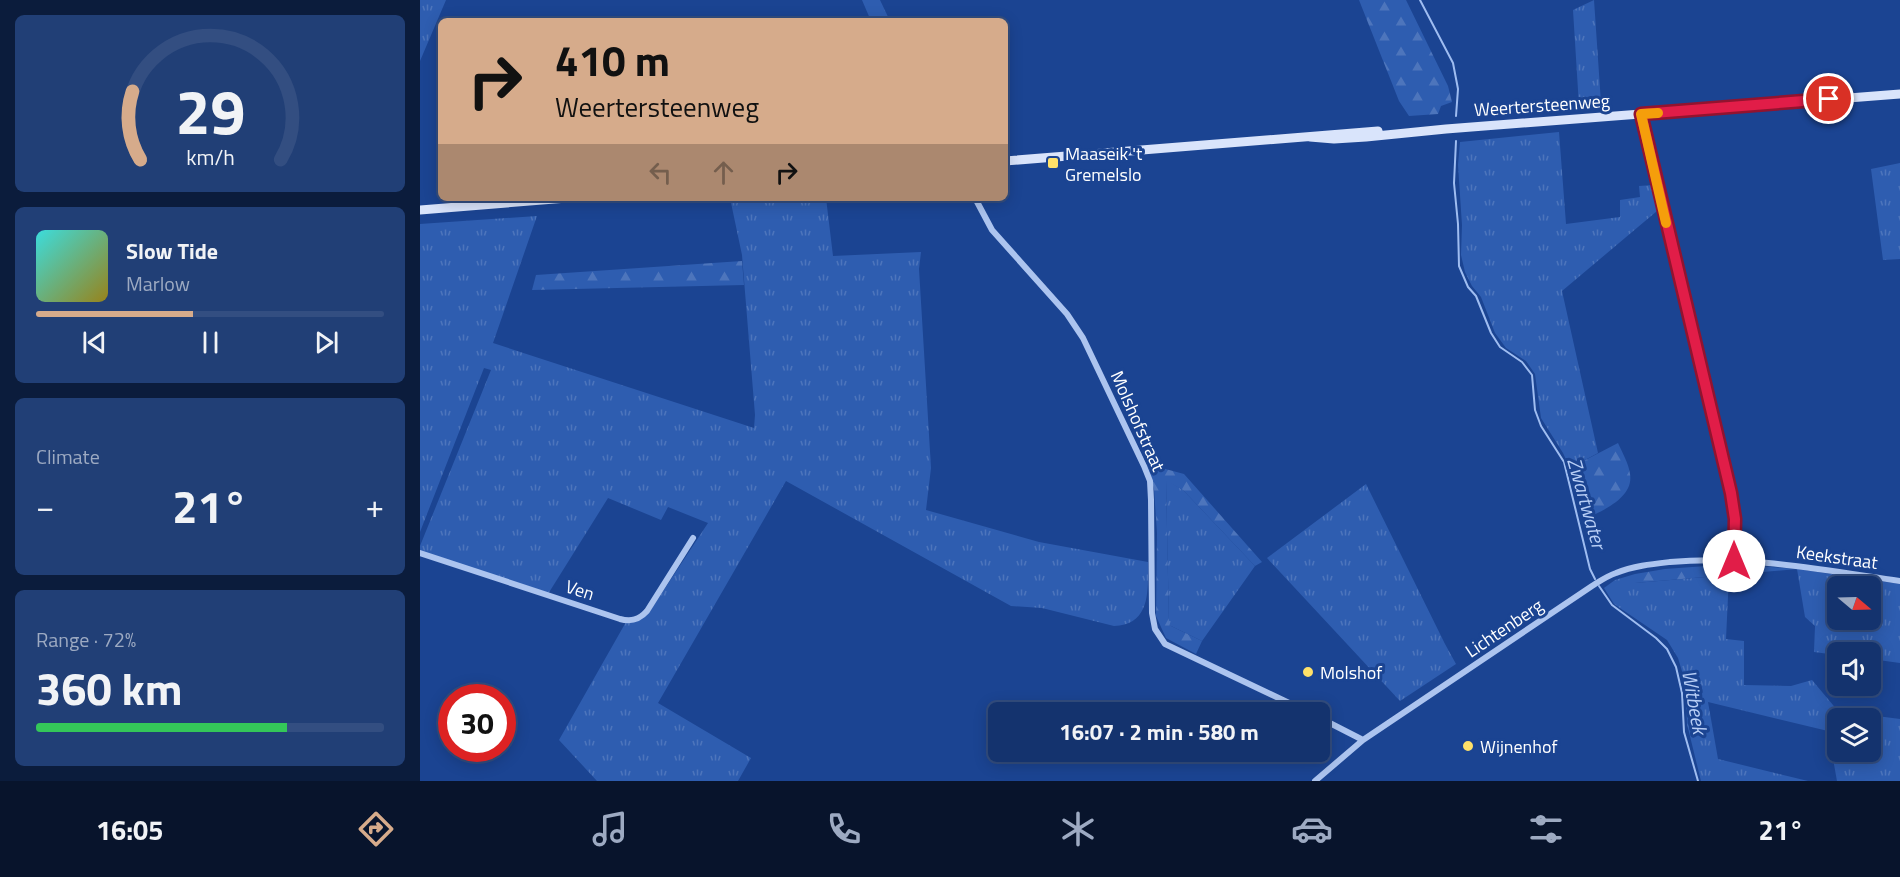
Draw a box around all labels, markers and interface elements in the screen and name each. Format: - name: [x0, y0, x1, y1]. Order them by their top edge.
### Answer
- text: 410 m: [555, 28, 670, 92]
- icon: right: [456, 42, 534, 120]
- text: 29: [175, 63, 245, 158]
- pin: [1803, 73, 1854, 124]
- icon: arrive: [1812, 82, 1845, 115]
- text: Weertersteenweg: [555, 86, 759, 127]
- street label: Weertersteenweg: [1473, 87, 1611, 123]
- place label: Maaseik 't Gremelslo: [1065, 140, 1143, 188]
- text: km/h: [186, 142, 234, 174]
- icon: left: [644, 156, 677, 189]
- icon: ahead: [707, 156, 740, 189]
- icon: right: [770, 156, 803, 189]
- marker: Maaseik 't Gremelslo: [1046, 156, 1060, 170]
- text: Slow Tide: [126, 234, 218, 268]
- text: Marlow: [126, 268, 190, 299]
- icon: previous: [78, 326, 111, 359]
- icon: pause: [194, 326, 227, 359]
- icon: next: [310, 326, 343, 359]
- street label: Molshofstraat: [1104, 366, 1172, 476]
- text: Climate: [36, 441, 100, 472]
- water label: Zwartwater: [1559, 454, 1616, 555]
- text: 21°: [172, 472, 248, 540]
- text: −: [36, 481, 54, 531]
- text: +: [366, 481, 384, 531]
- position arrow: [1702, 529, 1766, 593]
- street label: Keekstraat: [1794, 538, 1880, 576]
- street label: Ven: [562, 573, 598, 607]
- north arrow: [1827, 576, 1881, 630]
- map controls: [1827, 576, 1881, 762]
- street label: Lichtenberg: [1460, 592, 1548, 664]
- text: Range · 72%: [36, 624, 136, 655]
- button: sound: [1827, 642, 1881, 696]
- text: 360 km: [36, 654, 182, 722]
- place label: Molshof: [1320, 659, 1382, 686]
- marker: Molshof: [1301, 665, 1315, 679]
- water label: Witbeek: [1674, 668, 1716, 738]
- speed limit sign: 30: [438, 684, 516, 762]
- button: layers: [1827, 708, 1881, 762]
- text: 16:07 · 2 min · 580 m: [1059, 715, 1259, 749]
- place label: Wijnenhof: [1480, 733, 1557, 760]
- marker: Wijnenhof: [1461, 739, 1475, 753]
- icon: directions: [355, 808, 397, 850]
- icon: music: [589, 808, 631, 850]
- icon: phone: [823, 808, 865, 850]
- icon: climate: [1057, 808, 1099, 850]
- icon: car: [1291, 808, 1333, 850]
- icon: filters: [1525, 808, 1567, 850]
- text: 16:05: [96, 809, 163, 850]
- text: 21°: [1759, 809, 1804, 850]

